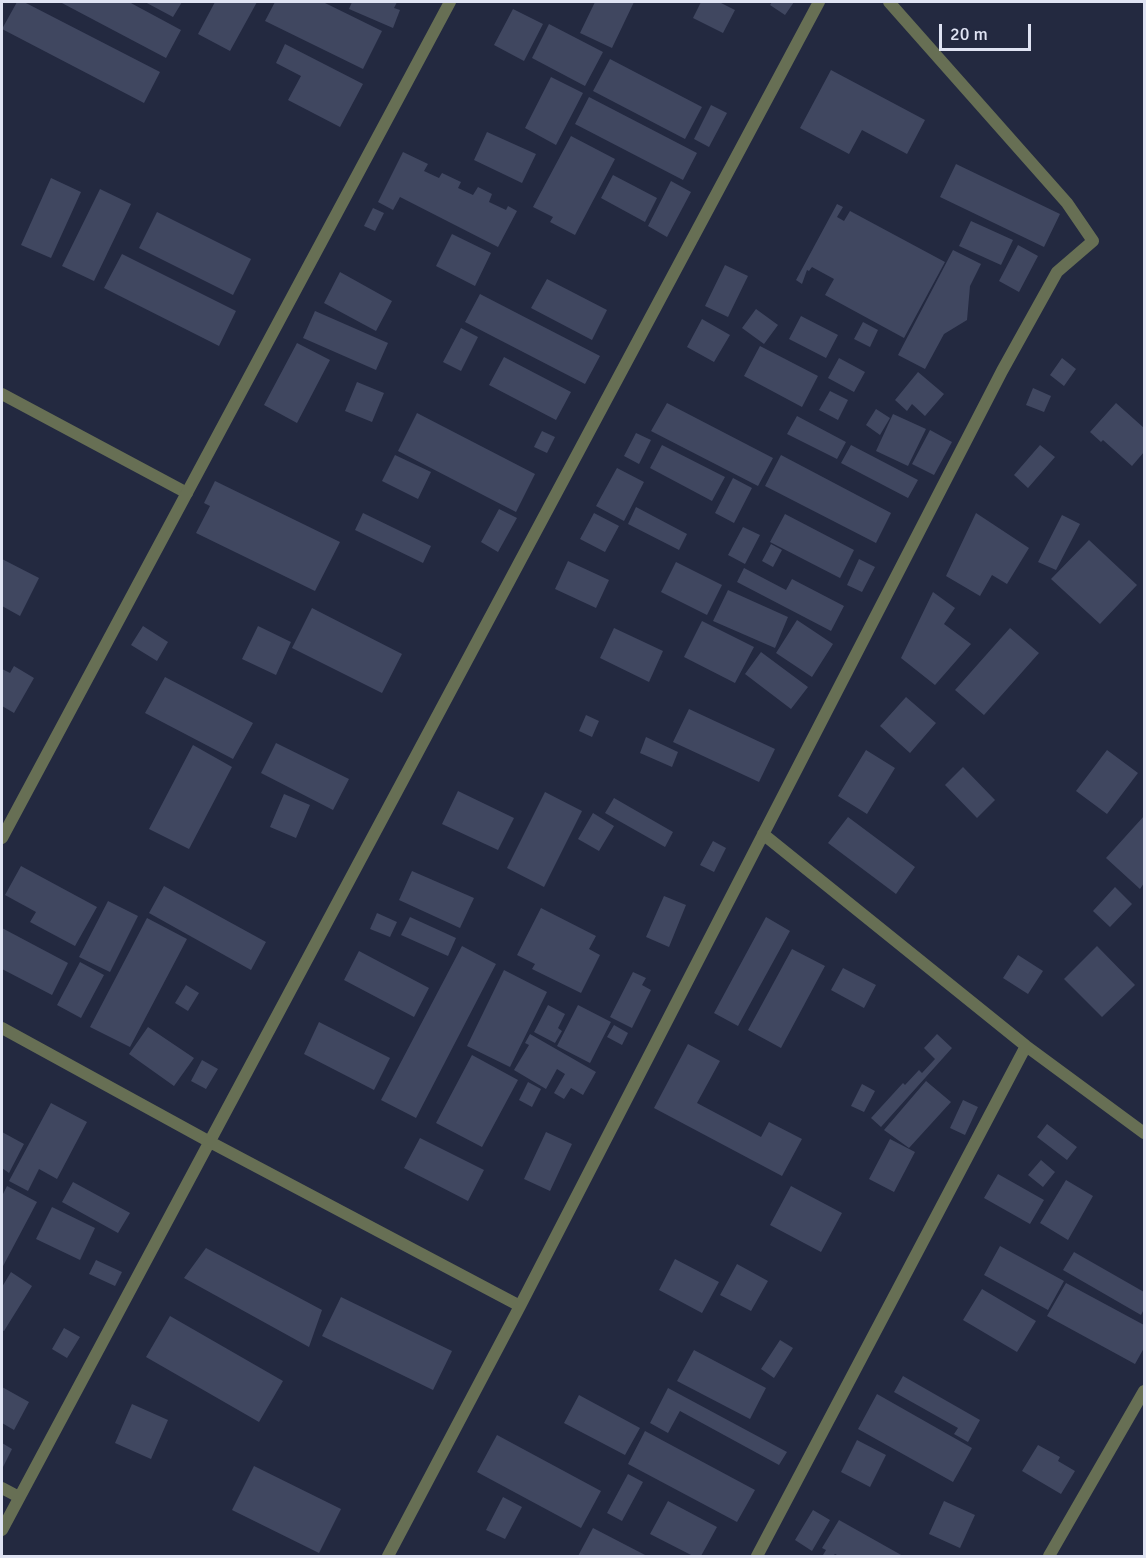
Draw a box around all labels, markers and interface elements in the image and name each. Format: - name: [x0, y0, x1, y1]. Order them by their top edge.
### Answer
- scale bar: [942, 12, 1034, 50]
- text: 20 m: [950, 23, 988, 45]

